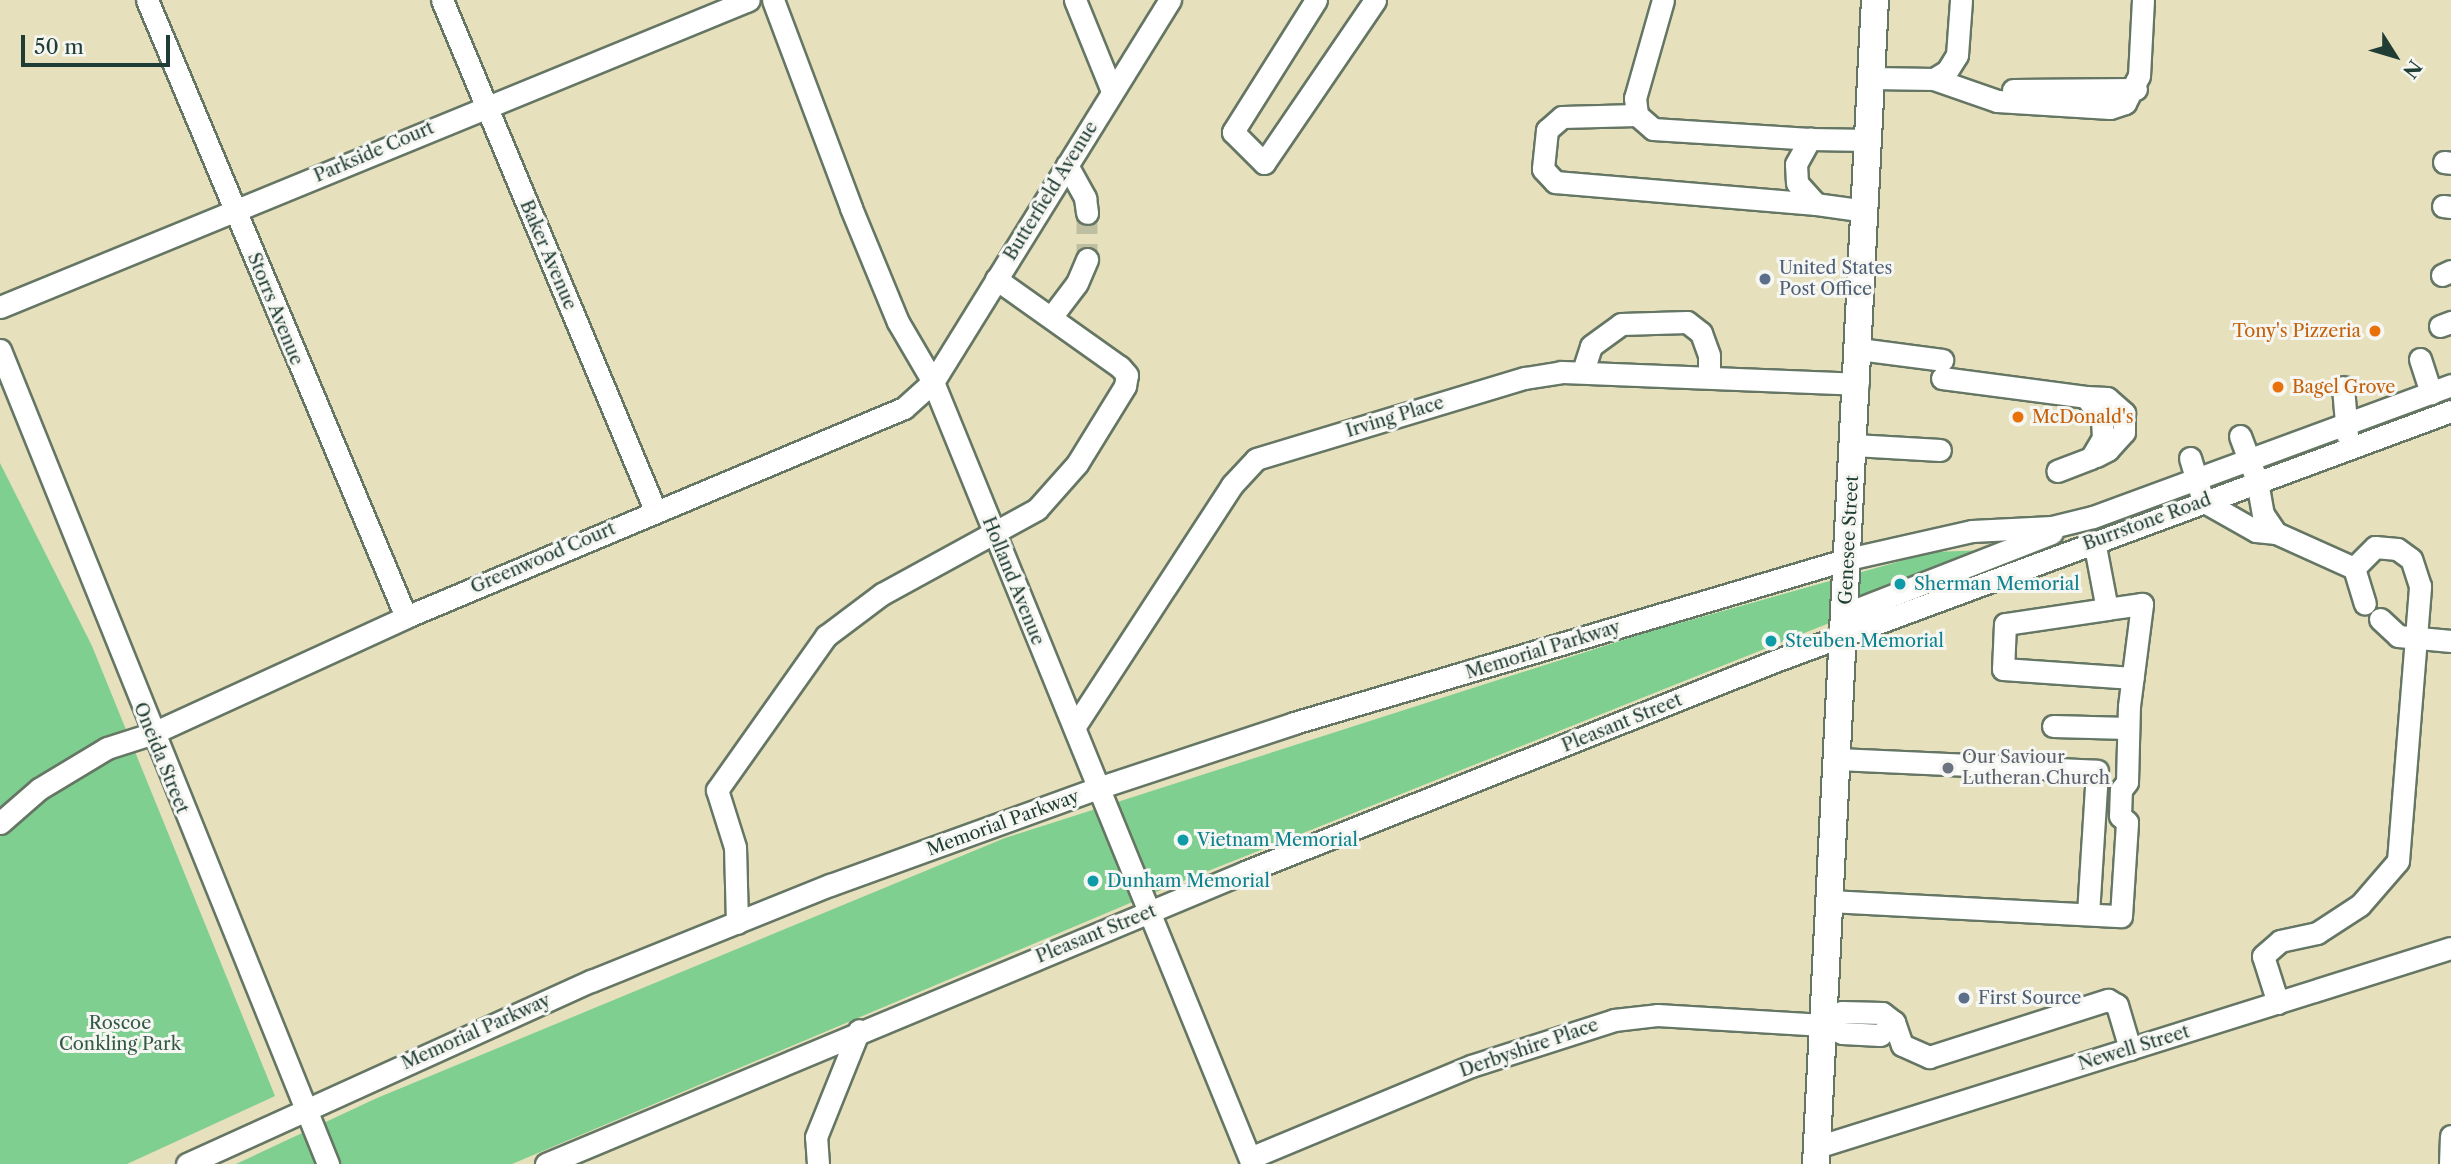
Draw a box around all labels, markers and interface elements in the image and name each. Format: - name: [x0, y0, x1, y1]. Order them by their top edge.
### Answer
- scale bar: [24, 21, 173, 65]
- north arrow: [2360, 21, 2430, 91]
- text: 50 m: [34, 34, 84, 59]
- text: N: [2398, 55, 2426, 82]
- street label: Parkside Court: [311, 117, 437, 187]
- street label: Butterfield Avenue: [999, 117, 1103, 265]
- street label: Baker Avenue: [515, 196, 581, 314]
- street label: Storrs Avenue: [243, 249, 307, 369]
- place label: United States Post Office: [1779, 258, 1892, 300]
- marker: United States Post Office: [1757, 271, 1773, 287]
- place label: Tony's Pizzeria: [2232, 320, 2361, 342]
- marker: Tony's Pizzeria: [2367, 323, 2383, 339]
- place label: Bagel Grove: [2292, 376, 2395, 398]
- marker: Bagel Grove: [2270, 379, 2286, 395]
- street label: Irving Place: [1343, 392, 1447, 442]
- place label: McDonald's: [2032, 406, 2133, 428]
- marker: McDonald's: [2010, 409, 2026, 425]
- street label: Genesee Street: [1835, 475, 1863, 605]
- street label: Burrstone Road: [2080, 489, 2214, 555]
- street label: Holland Avenue: [977, 513, 1049, 649]
- street label: Greenwood Court: [467, 518, 619, 598]
- place label: Sherman Memorial: [1914, 573, 2080, 595]
- marker: Sherman Memorial: [1892, 576, 1908, 592]
- street label: Memorial Parkway: [1463, 616, 1623, 684]
- place label: Steuben Memorial: [1785, 630, 1944, 652]
- marker: Steuben Memorial: [1763, 633, 1779, 649]
- street label: Pleasant Street: [1559, 689, 1685, 757]
- street label: Oneida Street: [129, 699, 193, 817]
- place label: Our Saviour Lutheran Church: [1962, 747, 2110, 790]
- marker: Our Saviour Lutheran Church: [1940, 760, 1956, 776]
- street label: Memorial Parkway: [924, 785, 1082, 861]
- place label: Vietnam Memorial: [1197, 829, 1358, 851]
- marker: Vietnam Memorial: [1175, 832, 1191, 848]
- place label: Dunham Memorial: [1107, 870, 1270, 892]
- marker: Dunham Memorial: [1085, 873, 1101, 889]
- street label: Pleasant Street: [1033, 900, 1159, 968]
- place label: First Source: [1978, 987, 2081, 1009]
- street label: Memorial Parkway: [398, 989, 554, 1075]
- marker: First Source: [1956, 990, 1972, 1006]
- park label: Roscoe Conkling Park: [59, 1013, 181, 1056]
- street label: Derbyshire Place: [1457, 1014, 1601, 1082]
- street label: Newell Street: [2076, 1021, 2192, 1075]

